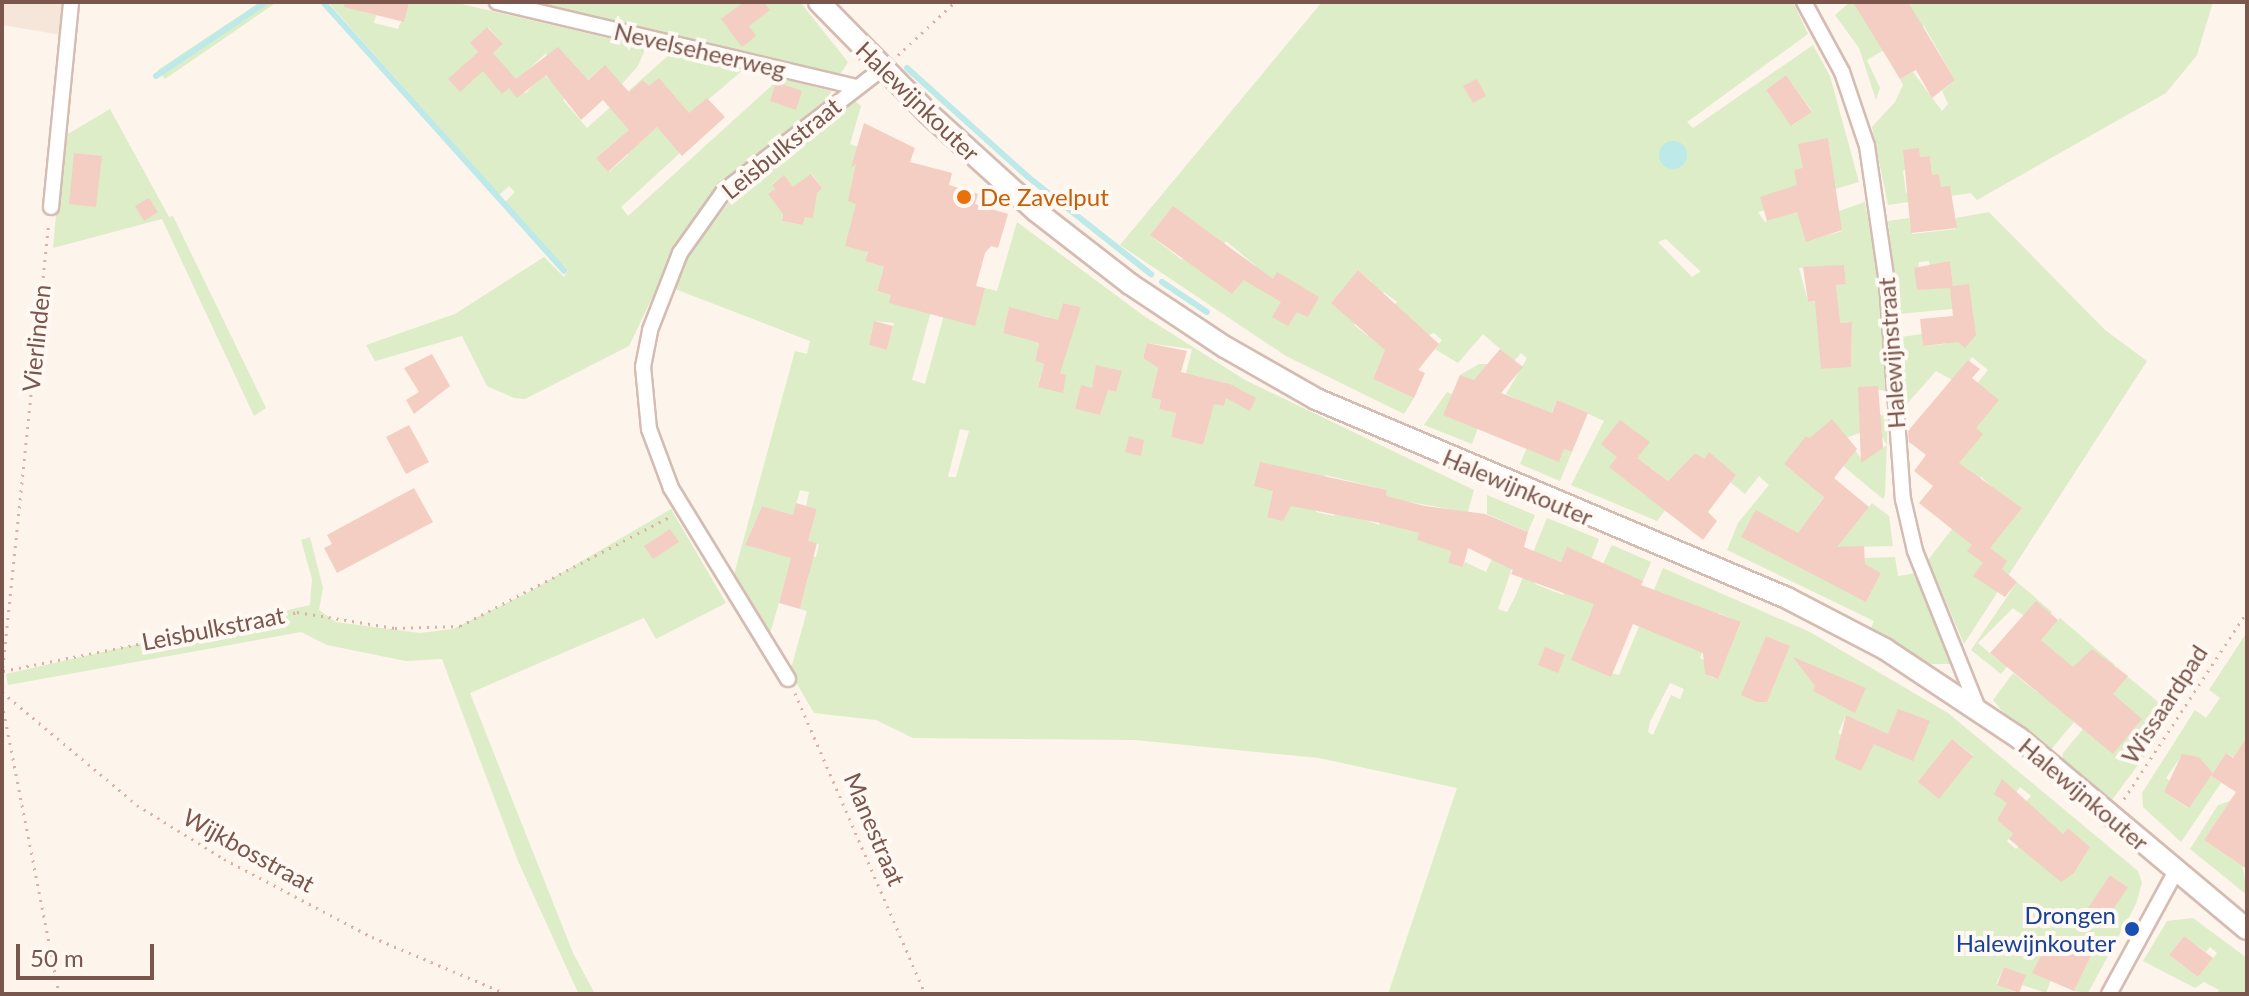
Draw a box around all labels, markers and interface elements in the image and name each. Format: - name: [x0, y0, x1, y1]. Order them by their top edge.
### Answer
- street label: Nevelseheerweg: [611, 16, 789, 84]
- street label: Halewijnkouter: [850, 35, 986, 167]
- street label: Leisbulkstraat: [716, 91, 846, 205]
- place label: De Zavelput: [980, 183, 1109, 211]
- marker: De Zavelput: [955, 188, 973, 206]
- street label: Halewijnstraat: [1871, 276, 1911, 430]
- street label: Vierlinden: [16, 283, 56, 393]
- street label: Halewijnkouter: [1439, 442, 1597, 532]
- street label: Leisbulkstraat: [139, 600, 287, 656]
- street label: Wissaardpad: [2115, 639, 2213, 769]
- street label: Halewijnkouter: [2013, 731, 2155, 857]
- street label: Manestraat: [838, 768, 912, 890]
- street label: Wijkbosstraat: [178, 802, 320, 898]
- place label: Drongen Halewijnkouter: [1956, 901, 2116, 957]
- marker: Drongen Halewijnkouter: [2123, 920, 2141, 938]
- scale bar: [20, 928, 158, 978]
- text: 50 m: [30, 943, 84, 972]

